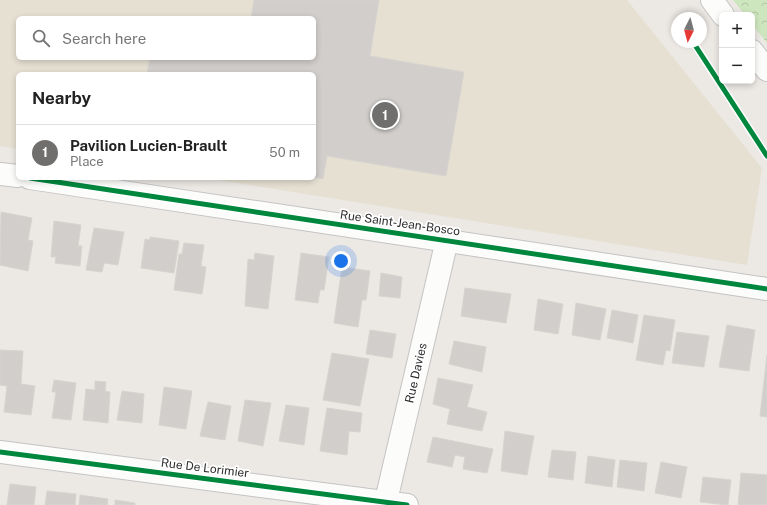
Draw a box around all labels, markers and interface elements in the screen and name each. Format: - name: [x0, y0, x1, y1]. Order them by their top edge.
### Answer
- north arrow: [671, 12, 707, 48]
- map controls: [719, 12, 755, 84]
- button: +: [719, 12, 755, 48]
- search box: [16, 16, 316, 60]
- icon: search: [30, 27, 52, 49]
- text: Search here: [62, 30, 146, 47]
- button: −: [719, 48, 755, 84]
- text: Nearby: [32, 88, 91, 108]
- pin: 1: [372, 100, 398, 130]
- text: Pavilion Lucien-Brault: [70, 137, 227, 154]
- text: 1: [42, 145, 48, 160]
- text: 50 m: [269, 145, 300, 160]
- text: Place: [70, 154, 104, 169]
- street label: Rue Saint-Jean-Bosco: [339, 208, 461, 238]
- your location: [331, 251, 351, 271]
- street label: Rue Davies: [402, 342, 430, 404]
- street label: Rue De Lorimier: [160, 456, 250, 480]

